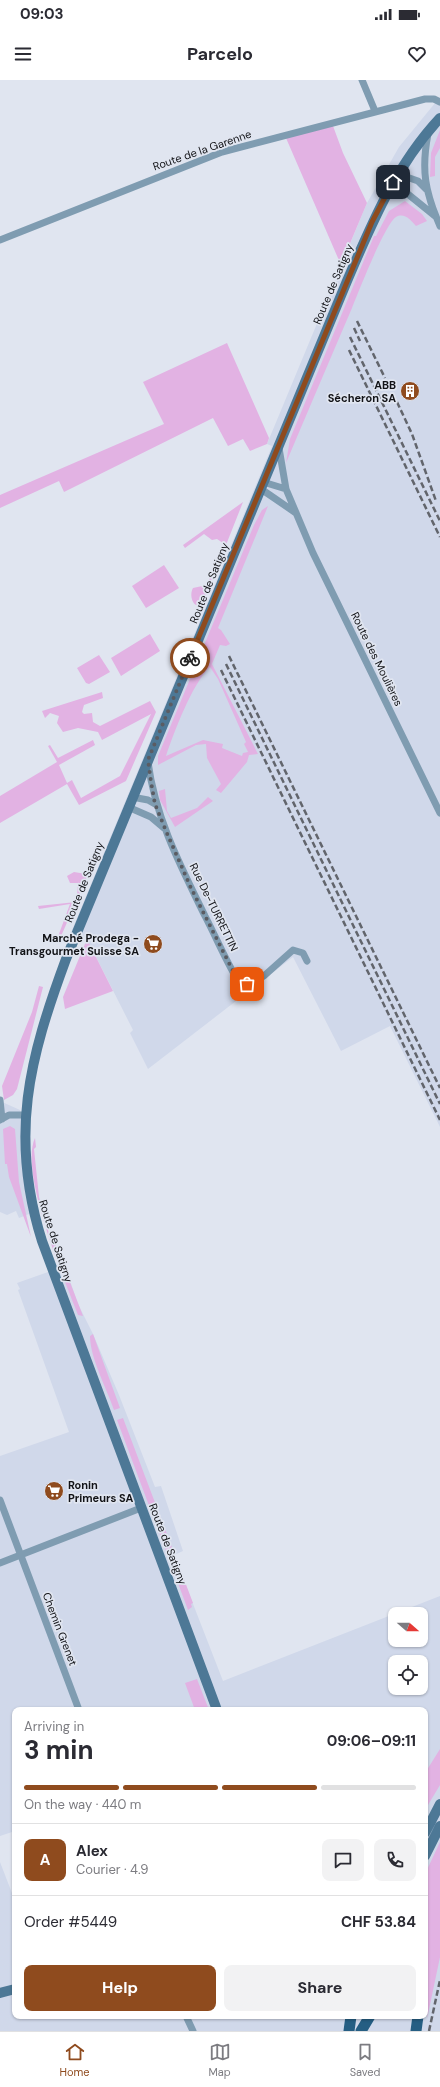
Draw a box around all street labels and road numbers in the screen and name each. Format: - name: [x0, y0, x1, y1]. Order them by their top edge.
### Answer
- street label: Route de la Garenne: [151, 127, 253, 173]
- street label: Route de Satigny: [310, 242, 356, 326]
- street label: Route de Satigny: [186, 541, 232, 625]
- street label: Route des Moulières: [348, 610, 406, 708]
- street label: Route de Satigny: [61, 840, 107, 924]
- street label: Rue De-TURRETTIN: [187, 861, 241, 953]
- street label: Route de Satigny: [36, 1198, 76, 1284]
- street label: Route de Satigny: [146, 1501, 190, 1587]
- street label: Chemin Grenet: [40, 1590, 80, 1668]

